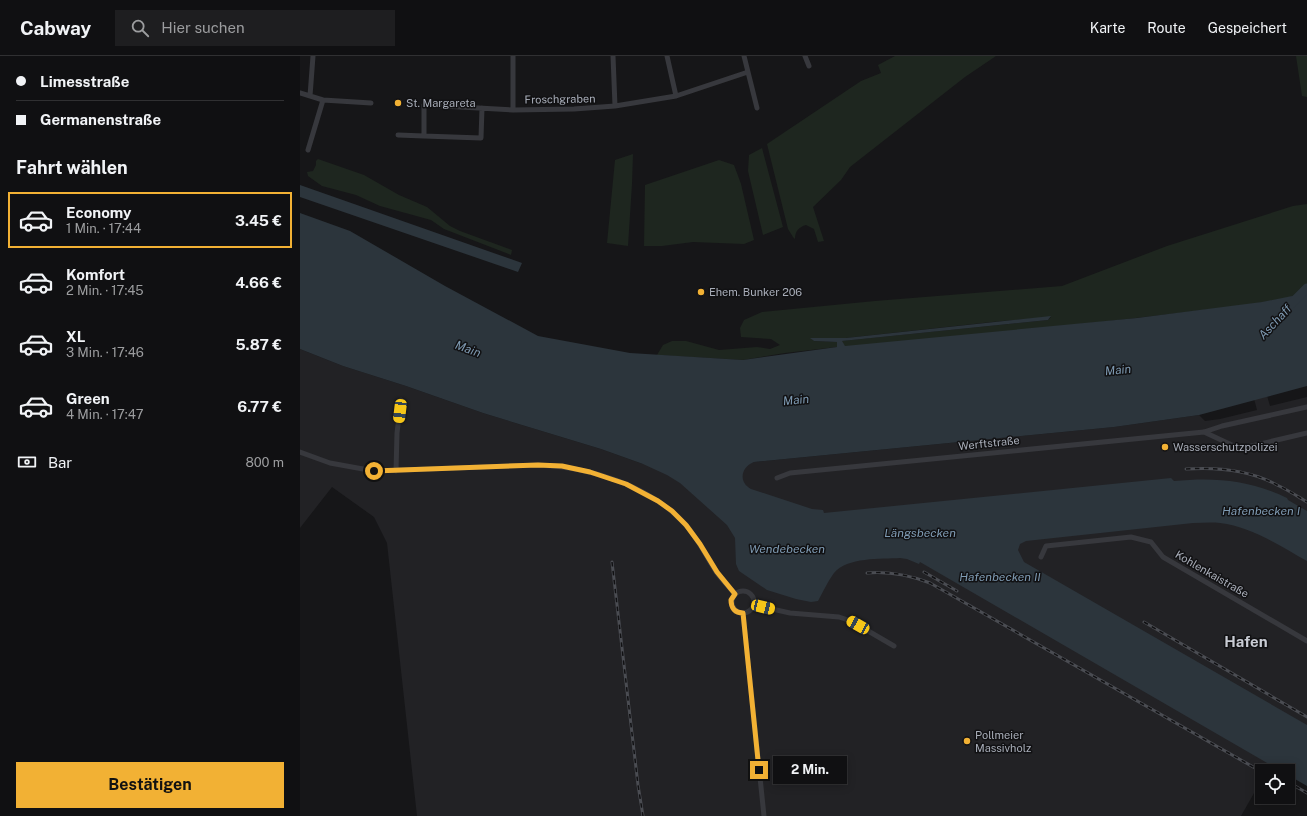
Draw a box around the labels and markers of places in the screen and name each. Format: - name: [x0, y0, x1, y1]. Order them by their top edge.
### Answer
- place label: St. Margareta: [406, 97, 476, 109]
- marker: St. Margareta: [393, 98, 403, 108]
- place label: Ehem. Bunker 206: [709, 286, 802, 298]
- marker: Ehem. Bunker 206: [696, 287, 706, 297]
- place label: Wasserschutzpolizei: [1173, 441, 1277, 453]
- marker: Wasserschutzpolizei: [1160, 442, 1170, 452]
- place label: Pollmeier Massivholz: [975, 729, 1031, 754]
- marker: Pollmeier Massivholz: [962, 736, 972, 746]

